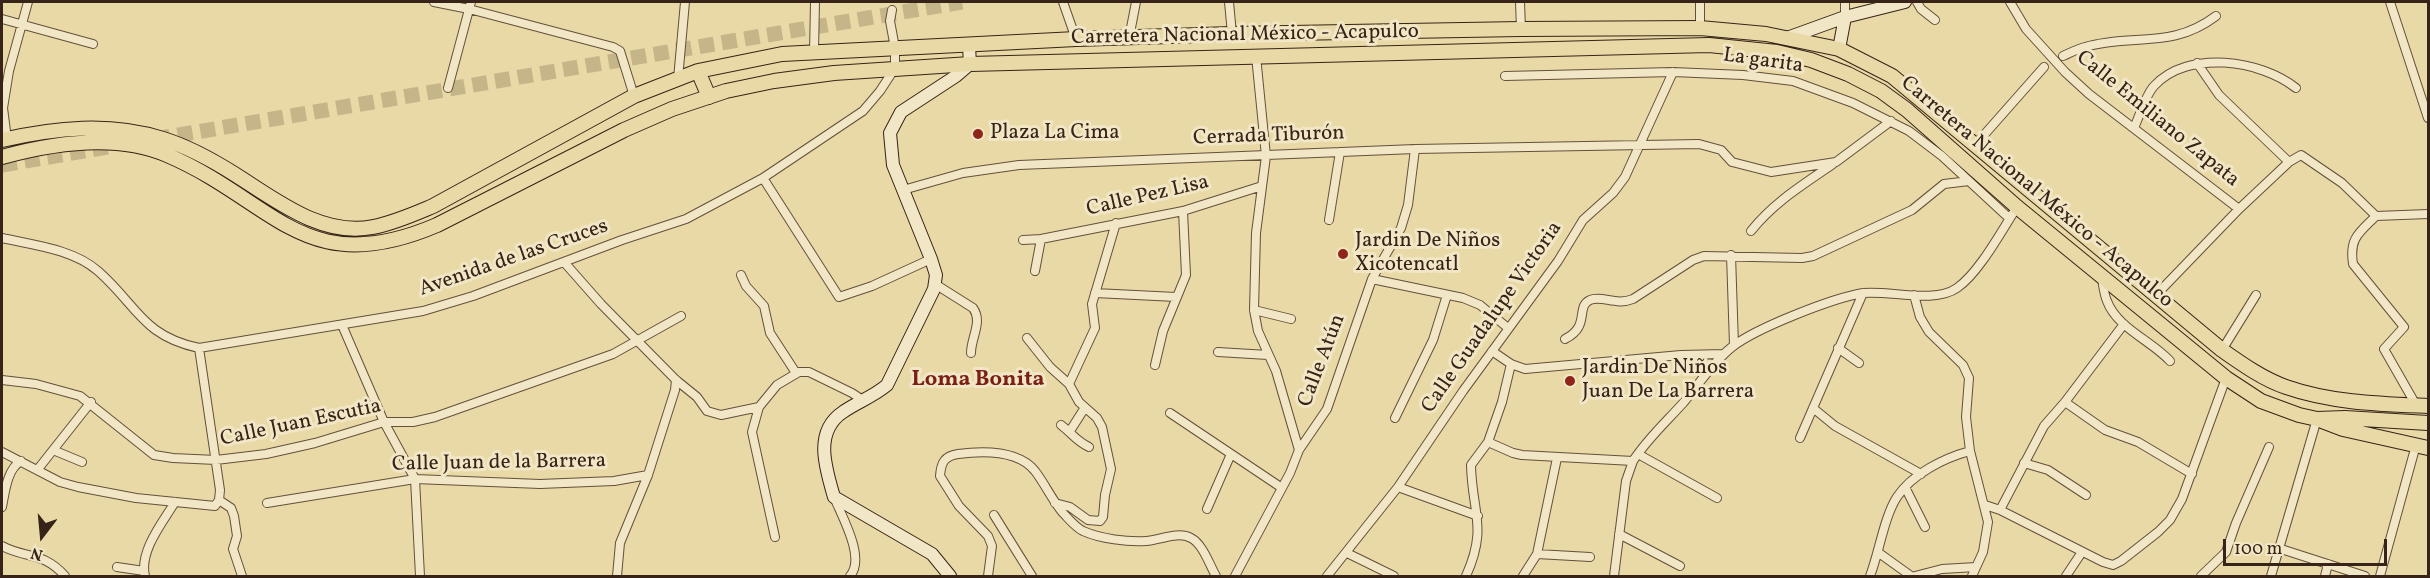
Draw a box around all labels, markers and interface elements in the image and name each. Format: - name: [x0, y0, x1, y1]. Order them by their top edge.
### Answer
- street label: Carretera Nacional México - Acapulco: [1071, 20, 1419, 52]
- street label: La garita: [1721, 44, 1805, 80]
- street label: Calle Emiliano Zapata: [2070, 46, 2244, 194]
- street label: Carretera Nacional México - Acapulco: [1895, 72, 2177, 314]
- place label: Plaza La Cima: [990, 121, 1120, 147]
- street label: Cerrada Tiburón: [1193, 122, 1345, 152]
- marker: Plaza La Cima: [971, 127, 985, 141]
- street label: Calle Pez Lisa: [1084, 171, 1212, 223]
- street label: Avenida de las Cruces: [416, 215, 612, 303]
- street label: Calle Guadalupe Victoria: [1417, 217, 1569, 419]
- place label: Jardin De Niños Xicotencatl: [1355, 229, 1500, 279]
- marker: Jardin De Niños Xicotencatl: [1336, 247, 1350, 261]
- street label: Calle Atún: [1294, 311, 1352, 411]
- place label: Jardin De Niños Juan De La Barrera: [1582, 356, 1754, 406]
- district label: Loma Bonita: [911, 368, 1045, 394]
- marker: Jardin De Niños Juan De La Barrera: [1563, 374, 1577, 388]
- street label: Calle Juan Escutia: [218, 395, 384, 453]
- street label: Calle Juan de la Barrera: [392, 450, 606, 478]
- north arrow: [12, 506, 72, 566]
- scale bar: [2226, 527, 2390, 565]
- text: 100 m: [2234, 537, 2283, 562]
- text: N: [28, 541, 46, 565]

